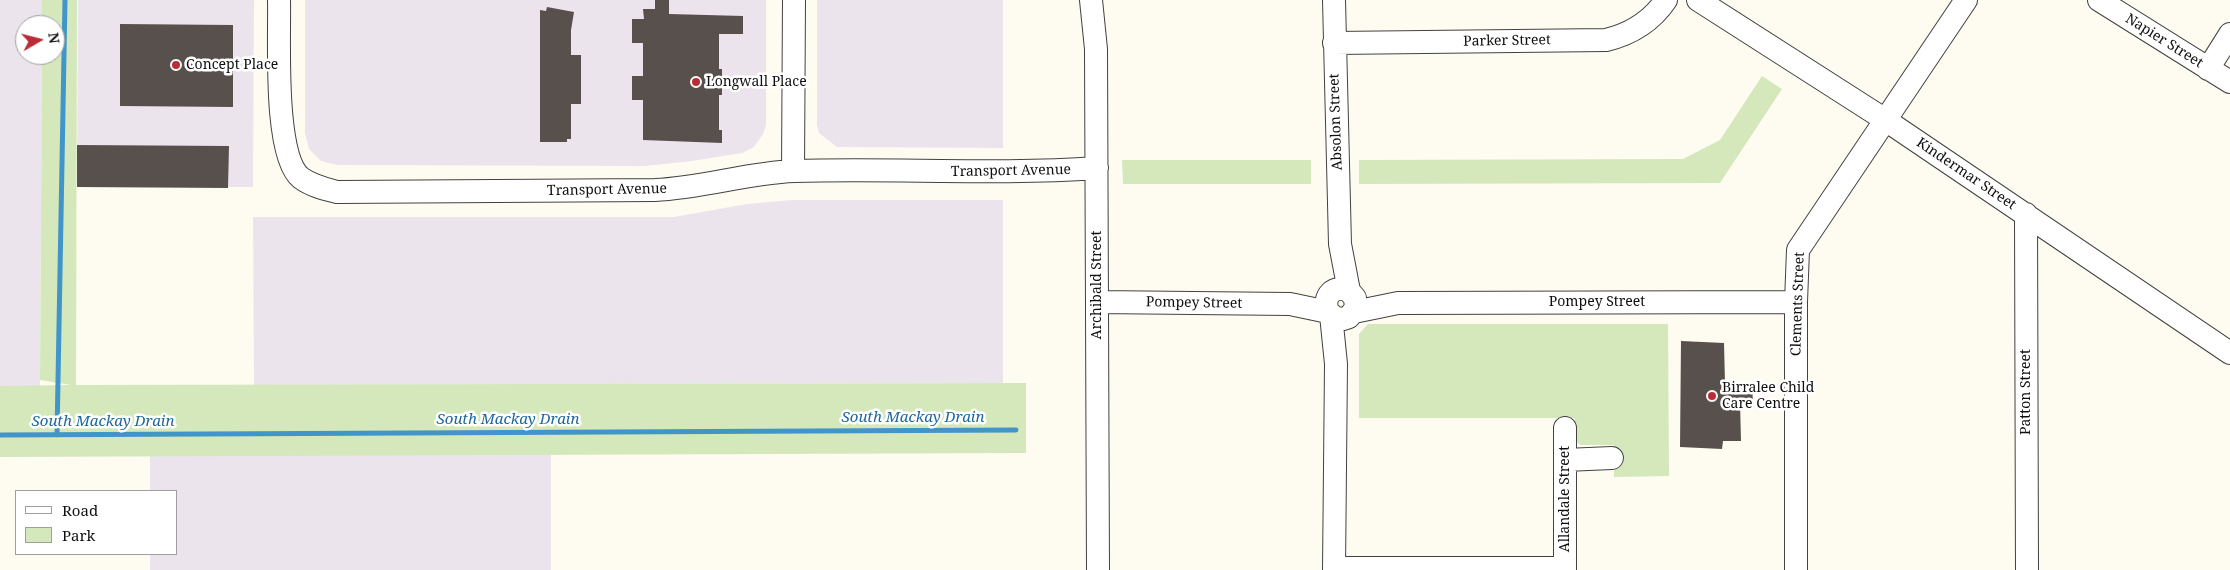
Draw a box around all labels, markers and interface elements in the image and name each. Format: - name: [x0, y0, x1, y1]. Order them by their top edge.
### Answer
- street label: Napier Street: [2122, 10, 2206, 72]
- north arrow: [15, 15, 65, 65]
- text: N: [44, 31, 65, 45]
- street label: Parker Street: [1463, 32, 1551, 50]
- place label: Concept Place: [186, 57, 278, 73]
- marker: Concept Place: [170, 59, 182, 71]
- street label: Absolon Street: [1326, 73, 1346, 171]
- place label: Longwall Place: [706, 74, 807, 90]
- marker: Longwall Place: [690, 76, 702, 88]
- street label: Kindermar Street: [1913, 134, 2019, 214]
- street label: Transport Avenue: [951, 162, 1071, 180]
- street label: Transport Avenue: [547, 181, 667, 199]
- street label: Archibald Street: [1089, 231, 1105, 339]
- street label: Clements Street: [1788, 252, 1808, 356]
- street label: Pompey Street: [1146, 294, 1242, 312]
- street label: Pompey Street: [1549, 294, 1645, 310]
- street label: Patton Street: [2018, 349, 2034, 435]
- place label: Birralee Child Care Centre: [1722, 380, 1814, 412]
- marker: Birralee Child Care Centre: [1706, 390, 1718, 402]
- water label: South Mackay Drain: [842, 409, 984, 427]
- water label: South Mackay Drain: [437, 411, 579, 429]
- water label: South Mackay Drain: [32, 413, 174, 431]
- street label: Allandale Street: [1557, 446, 1573, 552]
- legend: [15, 490, 178, 555]
- text: Road: [62, 500, 98, 520]
- text: Park: [62, 525, 95, 545]

